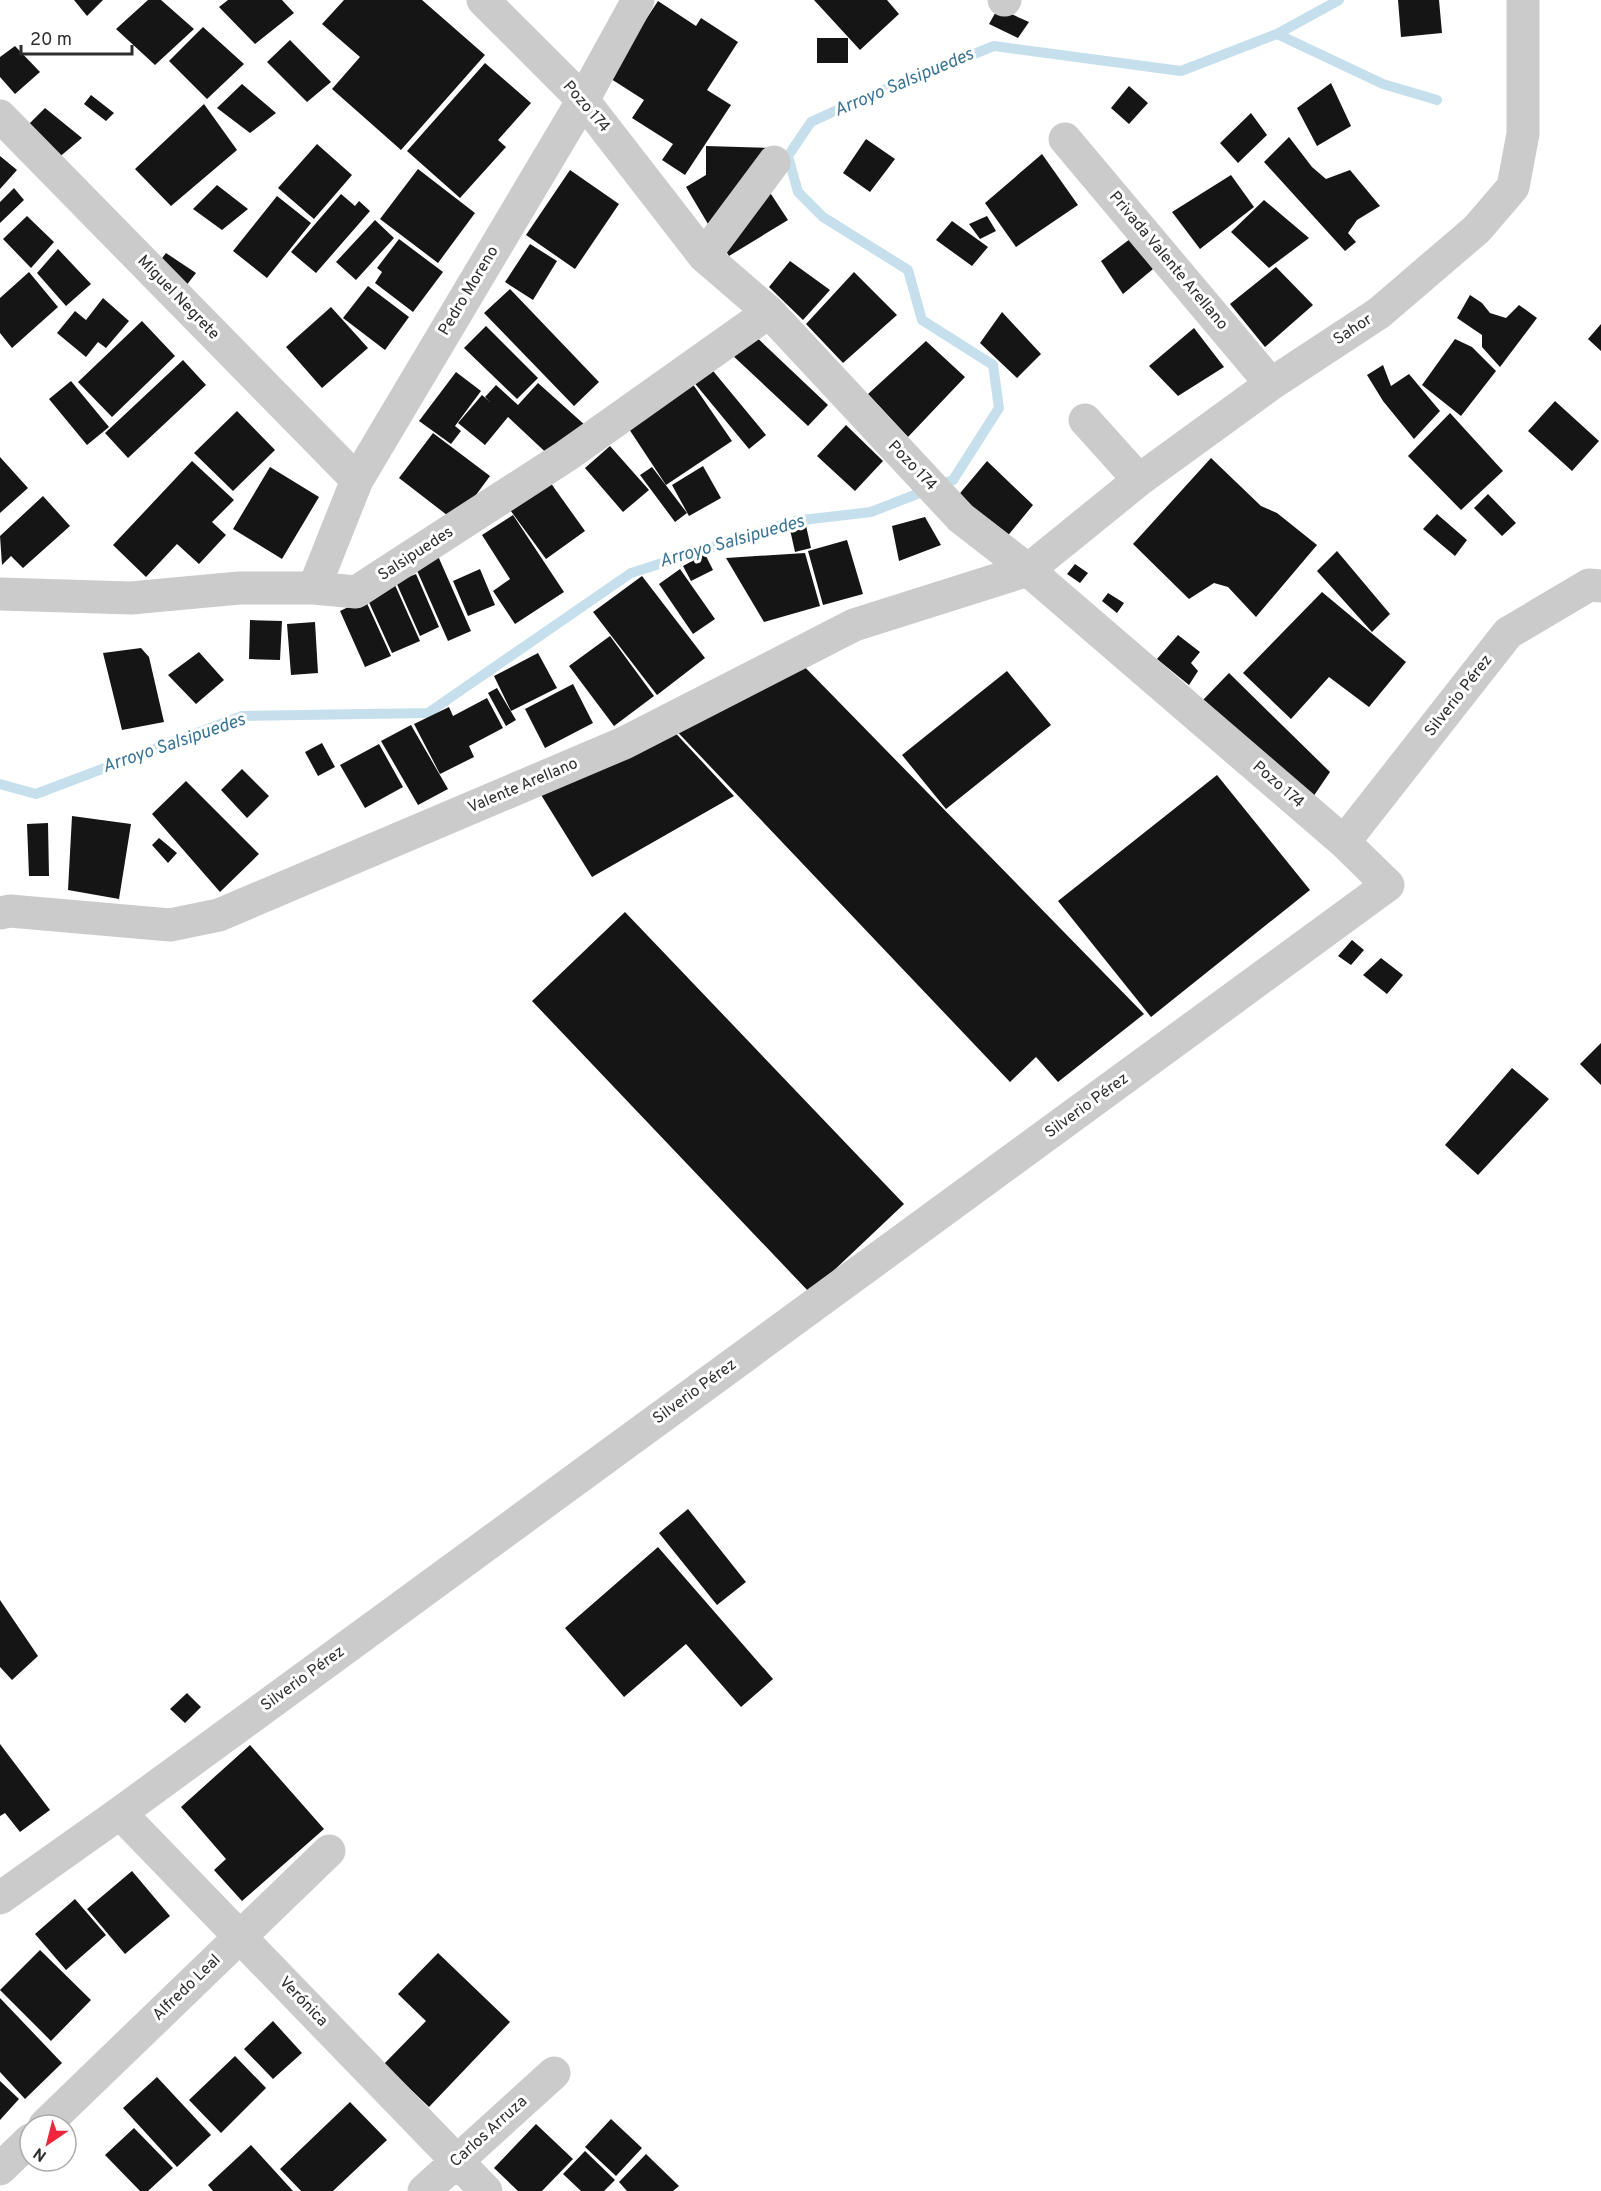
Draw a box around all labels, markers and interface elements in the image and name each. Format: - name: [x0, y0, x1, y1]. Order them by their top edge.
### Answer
- scale bar: [21, 18, 132, 56]
- text: 20 m: [30, 29, 72, 52]
- water label: Arroyo Salsipuedes: [831, 43, 978, 123]
- street label: Pozo 174: [558, 77, 614, 137]
- street label: Privada Valente Arellano: [1104, 188, 1232, 334]
- street label: Pedro Moreno: [434, 242, 504, 339]
- street label: Miguel Negrete: [133, 252, 223, 344]
- street label: Sahor: [1330, 310, 1376, 350]
- street label: Pozo 174: [883, 437, 941, 495]
- water label: Arroyo Salsipuedes: [657, 510, 808, 574]
- street label: Salsipuedes: [375, 522, 457, 586]
- street label: Silverio Pérez: [1421, 651, 1497, 741]
- water label: Arroyo Salsipuedes: [100, 708, 249, 779]
- street label: Valente Arellano: [465, 754, 581, 818]
- street label: Pozo 174: [1248, 757, 1308, 813]
- street label: Silverio Pérez: [1041, 1069, 1133, 1143]
- street label: Silverio Pérez: [649, 1355, 741, 1429]
- street label: Silverio Pérez: [257, 1642, 349, 1716]
- street label: Alfredo Leal: [149, 1951, 225, 2025]
- street label: Verónica: [274, 1973, 332, 2031]
- street label: Carlos Arruza: [446, 2092, 532, 2172]
- north arrow: [18, 2113, 78, 2173]
- text: N: [30, 2142, 51, 2165]

